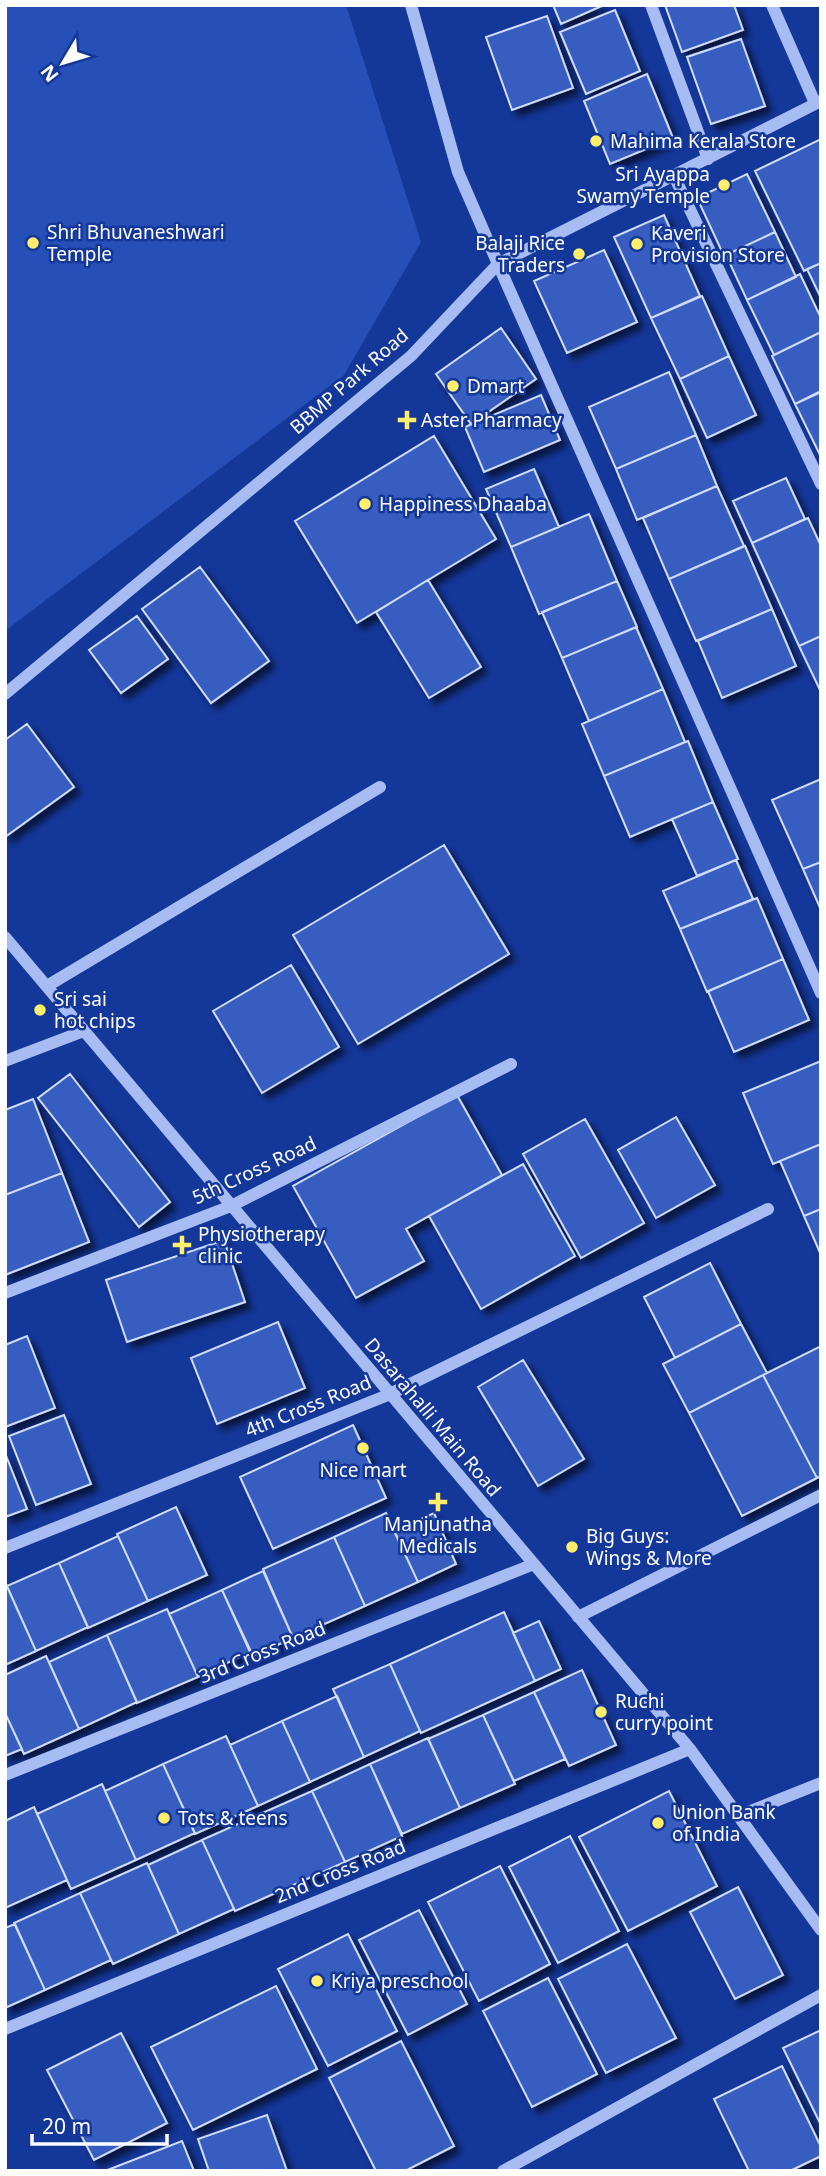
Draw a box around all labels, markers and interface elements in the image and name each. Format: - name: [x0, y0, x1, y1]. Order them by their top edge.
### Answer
- north arrow: [28, 28, 98, 98]
- text: N: [35, 59, 65, 88]
- place label: Mahima Kerala Store: [610, 128, 796, 154]
- marker: Mahima Kerala Store: [588, 133, 604, 149]
- place label: Sri Ayappa Swamy Temple: [577, 161, 710, 209]
- marker: Sri Ayappa Swamy Temple: [716, 177, 732, 193]
- place label: Shri Bhuvaneshwari Temple: [47, 219, 225, 267]
- place label: Kaveri Provision Store: [651, 220, 785, 268]
- place label: Balaji Rice Traders: [475, 230, 565, 278]
- marker: Shri Bhuvaneshwari Temple: [25, 235, 41, 251]
- marker: Kaveri Provision Store: [629, 236, 645, 252]
- marker: Balaji Rice Traders: [571, 246, 587, 262]
- street label: BBMP Park Road: [284, 322, 414, 440]
- place label: Dmart: [467, 373, 524, 399]
- marker: Dmart: [445, 378, 461, 394]
- place label: Aster Pharmacy: [421, 407, 562, 433]
- marker: Aster Pharmacy: [399, 412, 415, 428]
- place label: Happiness Dhaaba: [379, 491, 547, 517]
- marker: Happiness Dhaaba: [357, 496, 373, 512]
- place label: Sri sai hot chips: [54, 986, 136, 1034]
- marker: Sri sai hot chips: [32, 1002, 48, 1018]
- street label: 5th Cross Road: [188, 1130, 320, 1210]
- place label: Physiotherapy clinic: [198, 1221, 325, 1269]
- marker: Physiotherapy clinic: [172, 1235, 192, 1255]
- street label: Dasarahalli Main Road: [359, 1332, 507, 1502]
- street label: 4th Cross Road: [241, 1369, 375, 1443]
- marker: Nice mart: [355, 1440, 371, 1456]
- place label: Nice mart: [319, 1457, 407, 1483]
- marker: Manjunatha Medicals: [430, 1494, 446, 1510]
- place label: Manjunatha Medicals: [384, 1511, 492, 1559]
- place label: Big Guys: Wings & More: [586, 1523, 712, 1571]
- marker: Big Guys: Wings & More: [564, 1539, 580, 1555]
- street label: 3rd Cross Road: [195, 1615, 329, 1689]
- place label: Ruchi curry point: [615, 1688, 713, 1736]
- marker: Ruchi curry point: [593, 1704, 609, 1720]
- place label: Union Bank of India: [672, 1799, 776, 1847]
- place label: Tots & teens: [178, 1805, 288, 1831]
- marker: Tots & teens: [156, 1810, 172, 1826]
- marker: Union Bank of India: [650, 1815, 666, 1831]
- street label: 2nd Cross Road: [271, 1833, 409, 1909]
- place label: Kriya preschool: [331, 1968, 469, 1994]
- marker: Kriya preschool: [309, 1973, 325, 1989]
- scale bar: [32, 2102, 166, 2146]
- text: 20 m: [42, 2112, 91, 2140]

